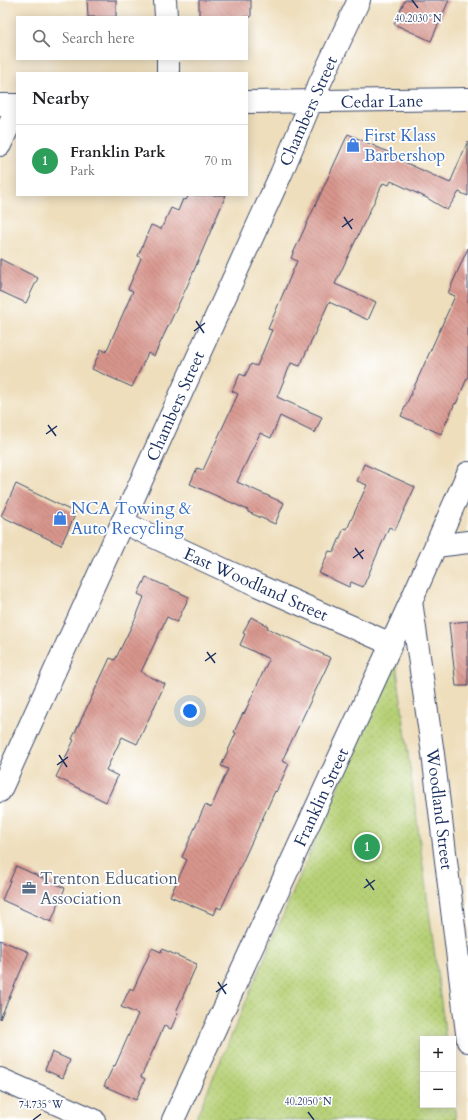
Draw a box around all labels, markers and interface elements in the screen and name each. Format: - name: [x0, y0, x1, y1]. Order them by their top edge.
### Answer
- text: 40.2030°N: [395, 12, 442, 26]
- search box: [16, 16, 248, 60]
- icon: search: [30, 27, 52, 49]
- text: Search here: [62, 28, 135, 48]
- street label: Chambers Street: [274, 52, 343, 170]
- text: Nearby: [32, 87, 89, 110]
- street label: Cedar Lane: [340, 89, 424, 114]
- place label: First Klass Barbershop: [364, 124, 445, 167]
- shop icon: First Klass Barbershop: [345, 137, 361, 153]
- text: Franklin Park: [70, 142, 166, 162]
- text: 1: [42, 152, 48, 170]
- text: 70 m: [204, 152, 232, 170]
- text: Park: [70, 162, 95, 180]
- street label: Chambers Street: [141, 347, 210, 465]
- place label: NCA Towing & Auto Recycling: [71, 497, 192, 540]
- shop icon: NCA Towing & Auto Recycling: [52, 510, 68, 526]
- street label: East Woodland Street: [180, 542, 332, 627]
- your location: [180, 701, 200, 721]
- street label: Franklin Street: [289, 744, 355, 850]
- street label: Woodland Street: [421, 746, 458, 872]
- pin: 1: [354, 832, 380, 862]
- place label: Trenton Education Association: [40, 867, 178, 910]
- office icon: Trenton Education Association: [21, 880, 37, 896]
- map controls: [420, 1036, 456, 1108]
- button: +: [420, 1036, 456, 1072]
- button: −: [420, 1072, 456, 1108]
- text: 40.2050°N: [285, 1095, 332, 1109]
- text: 74.735°W: [19, 1098, 64, 1112]

